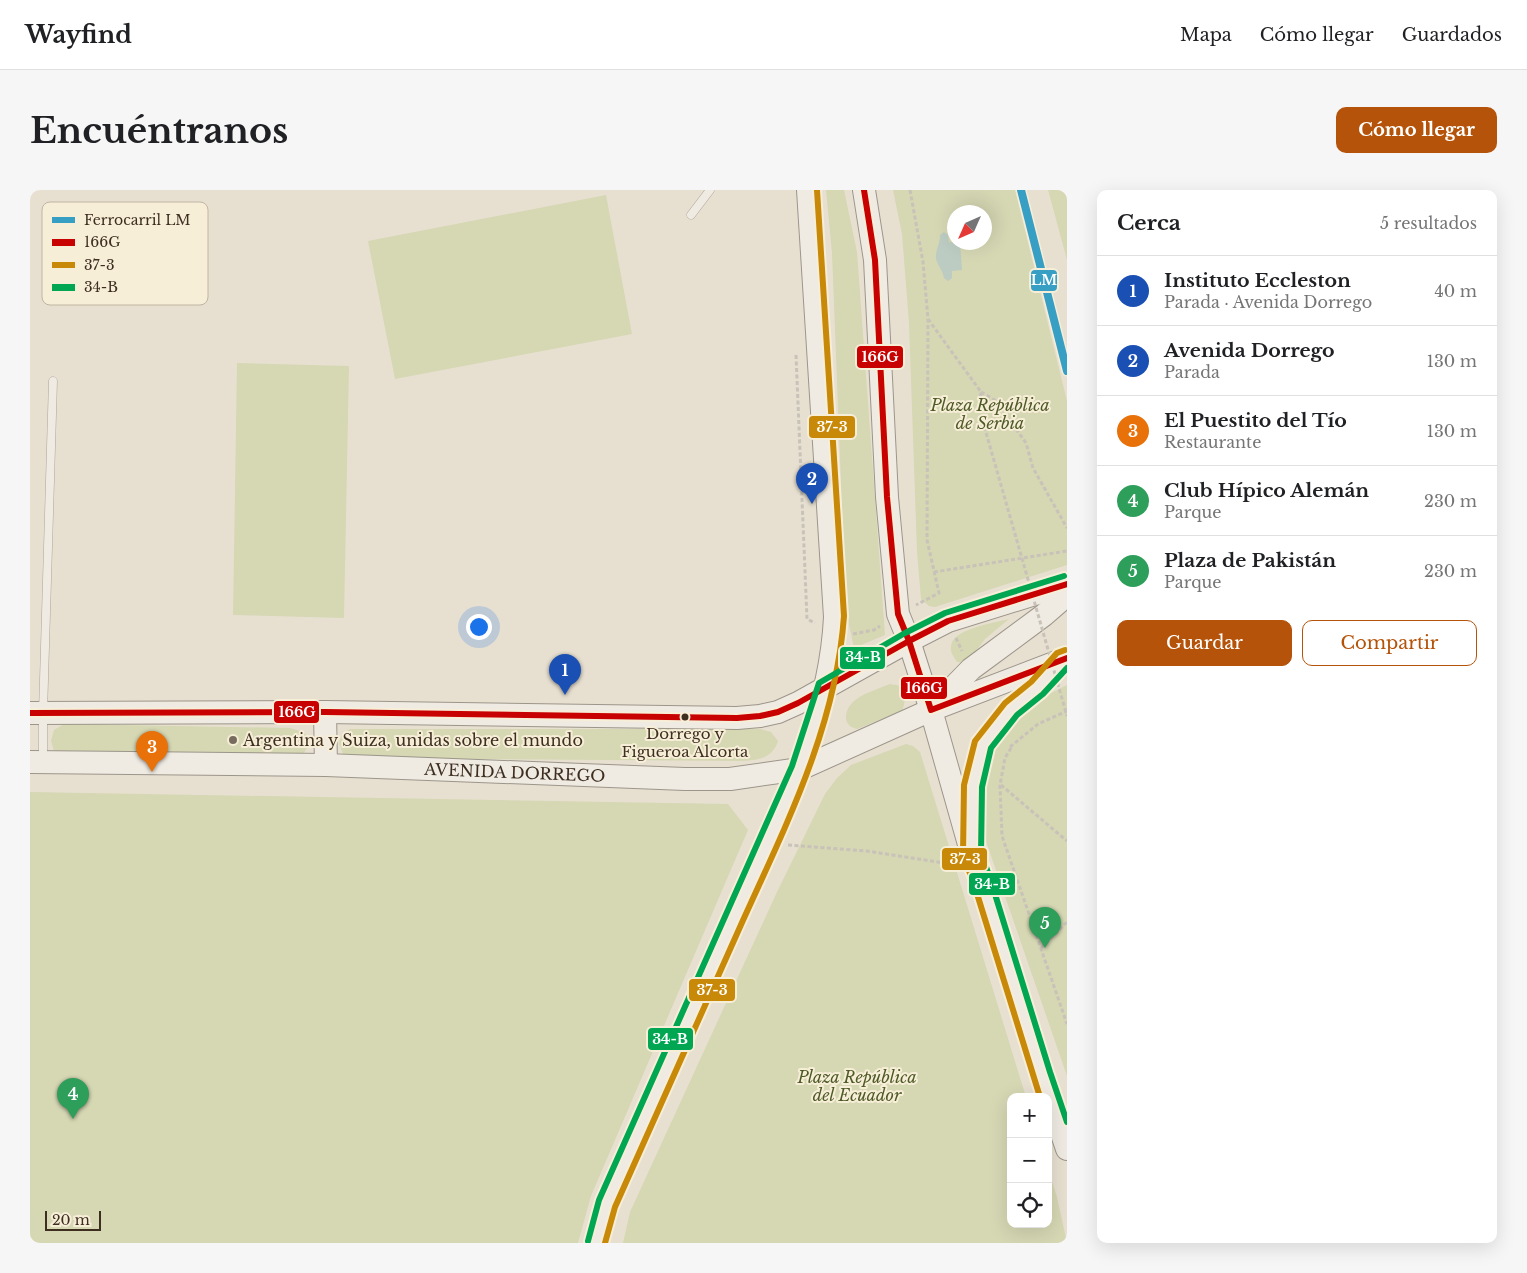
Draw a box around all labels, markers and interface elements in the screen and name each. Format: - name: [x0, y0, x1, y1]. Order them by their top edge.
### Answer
- text: Wayfind: [25, 20, 132, 49]
- text: Mapa: [1180, 24, 1232, 46]
- text: Cómo llegar: [1260, 24, 1374, 46]
- text: Guardados: [1402, 24, 1502, 46]
- button: Cómo llegar: [1336, 107, 1497, 153]
- text: Encuéntranos: [30, 109, 288, 152]
- legend: [42, 202, 208, 305]
- north arrow: [947, 205, 992, 250]
- text: Cerca: [1117, 210, 1181, 236]
- text: Ferrocarril LM: [84, 211, 191, 229]
- text: 5 resultados: [1380, 213, 1477, 233]
- text: 166G: [84, 233, 120, 251]
- text: 37-3: [84, 256, 115, 274]
- line badge: LM: [1030, 269, 1058, 292]
- text: Instituto Eccleston: [1164, 269, 1351, 292]
- text: LM: [1031, 271, 1057, 289]
- text: 34-B: [84, 278, 118, 296]
- text: 1: [1130, 281, 1136, 301]
- text: 40 m: [1434, 281, 1477, 301]
- text: Parada · Avenida Dorrego: [1164, 292, 1372, 312]
- text: Avenida Dorrego: [1164, 339, 1335, 362]
- line badge: 166G: [856, 345, 904, 369]
- text: 166G: [861, 348, 899, 366]
- text: 2: [1128, 351, 1138, 371]
- text: 130 m: [1427, 351, 1477, 371]
- text: Parada: [1164, 362, 1220, 382]
- park label: Plaza República de Serbia: [929, 395, 1050, 433]
- text: El Puestito del Tío: [1164, 409, 1347, 432]
- line badge: 37-3: [808, 415, 856, 439]
- text: 37-3: [816, 418, 848, 436]
- text: 3: [1128, 421, 1138, 441]
- text: 130 m: [1427, 421, 1477, 441]
- text: Restaurante: [1164, 432, 1261, 452]
- pin: 2: [796, 463, 828, 504]
- text: Club Hípico Alemán: [1164, 479, 1369, 502]
- text: 4: [1128, 491, 1138, 511]
- text: 230 m: [1424, 491, 1477, 511]
- text: Parque: [1164, 502, 1221, 522]
- text: Plaza de Pakistán: [1164, 549, 1336, 572]
- text: 5: [1128, 561, 1138, 581]
- text: 230 m: [1424, 561, 1477, 581]
- text: Parque: [1164, 572, 1221, 592]
- your location: [466, 614, 492, 640]
- button: Guardar: [1117, 620, 1292, 666]
- button: Compartir: [1302, 620, 1477, 666]
- line badge: 34-B: [839, 646, 886, 670]
- text: 34-B: [845, 648, 881, 666]
- pin: 1: [549, 654, 581, 695]
- line badge: 166G: [900, 676, 948, 700]
- text: 166G: [905, 679, 943, 697]
- line badge: 166G: [273, 700, 320, 724]
- text: 166G: [278, 703, 316, 721]
- marker: Dorrego y Figueroa Alcorta: [680, 712, 690, 722]
- place label: Dorrego y Figueroa Alcorta: [622, 724, 749, 761]
- place label: Argentina y Suiza, unidas sobre el mundo: [242, 730, 583, 750]
- pin: 3: [136, 731, 168, 772]
- marker: Argentina y Suiza, unidas sobre el mundo: [227, 734, 239, 746]
- street label: AVENIDA DORREGO: [423, 759, 606, 786]
- line badge: 37-3: [941, 847, 988, 871]
- text: 37-3: [949, 850, 981, 868]
- line badge: 34-B: [968, 872, 1016, 896]
- text: 34-B: [974, 875, 1010, 893]
- pin: 5: [1029, 907, 1061, 948]
- line badge: 37-3: [688, 978, 736, 1002]
- text: 37-3: [696, 981, 728, 999]
- line badge: 34-B: [647, 1027, 694, 1051]
- text: 34-B: [652, 1030, 688, 1048]
- park label: Plaza República del Ecuador: [796, 1067, 917, 1105]
- pin: 4: [57, 1078, 89, 1119]
- map controls: [1007, 1093, 1052, 1228]
- button: +: [1007, 1093, 1052, 1138]
- button: −: [1007, 1138, 1052, 1183]
- button: locate: [1007, 1183, 1052, 1228]
- scale bar: [45, 1208, 101, 1231]
- text: 20 m: [52, 1211, 90, 1229]

